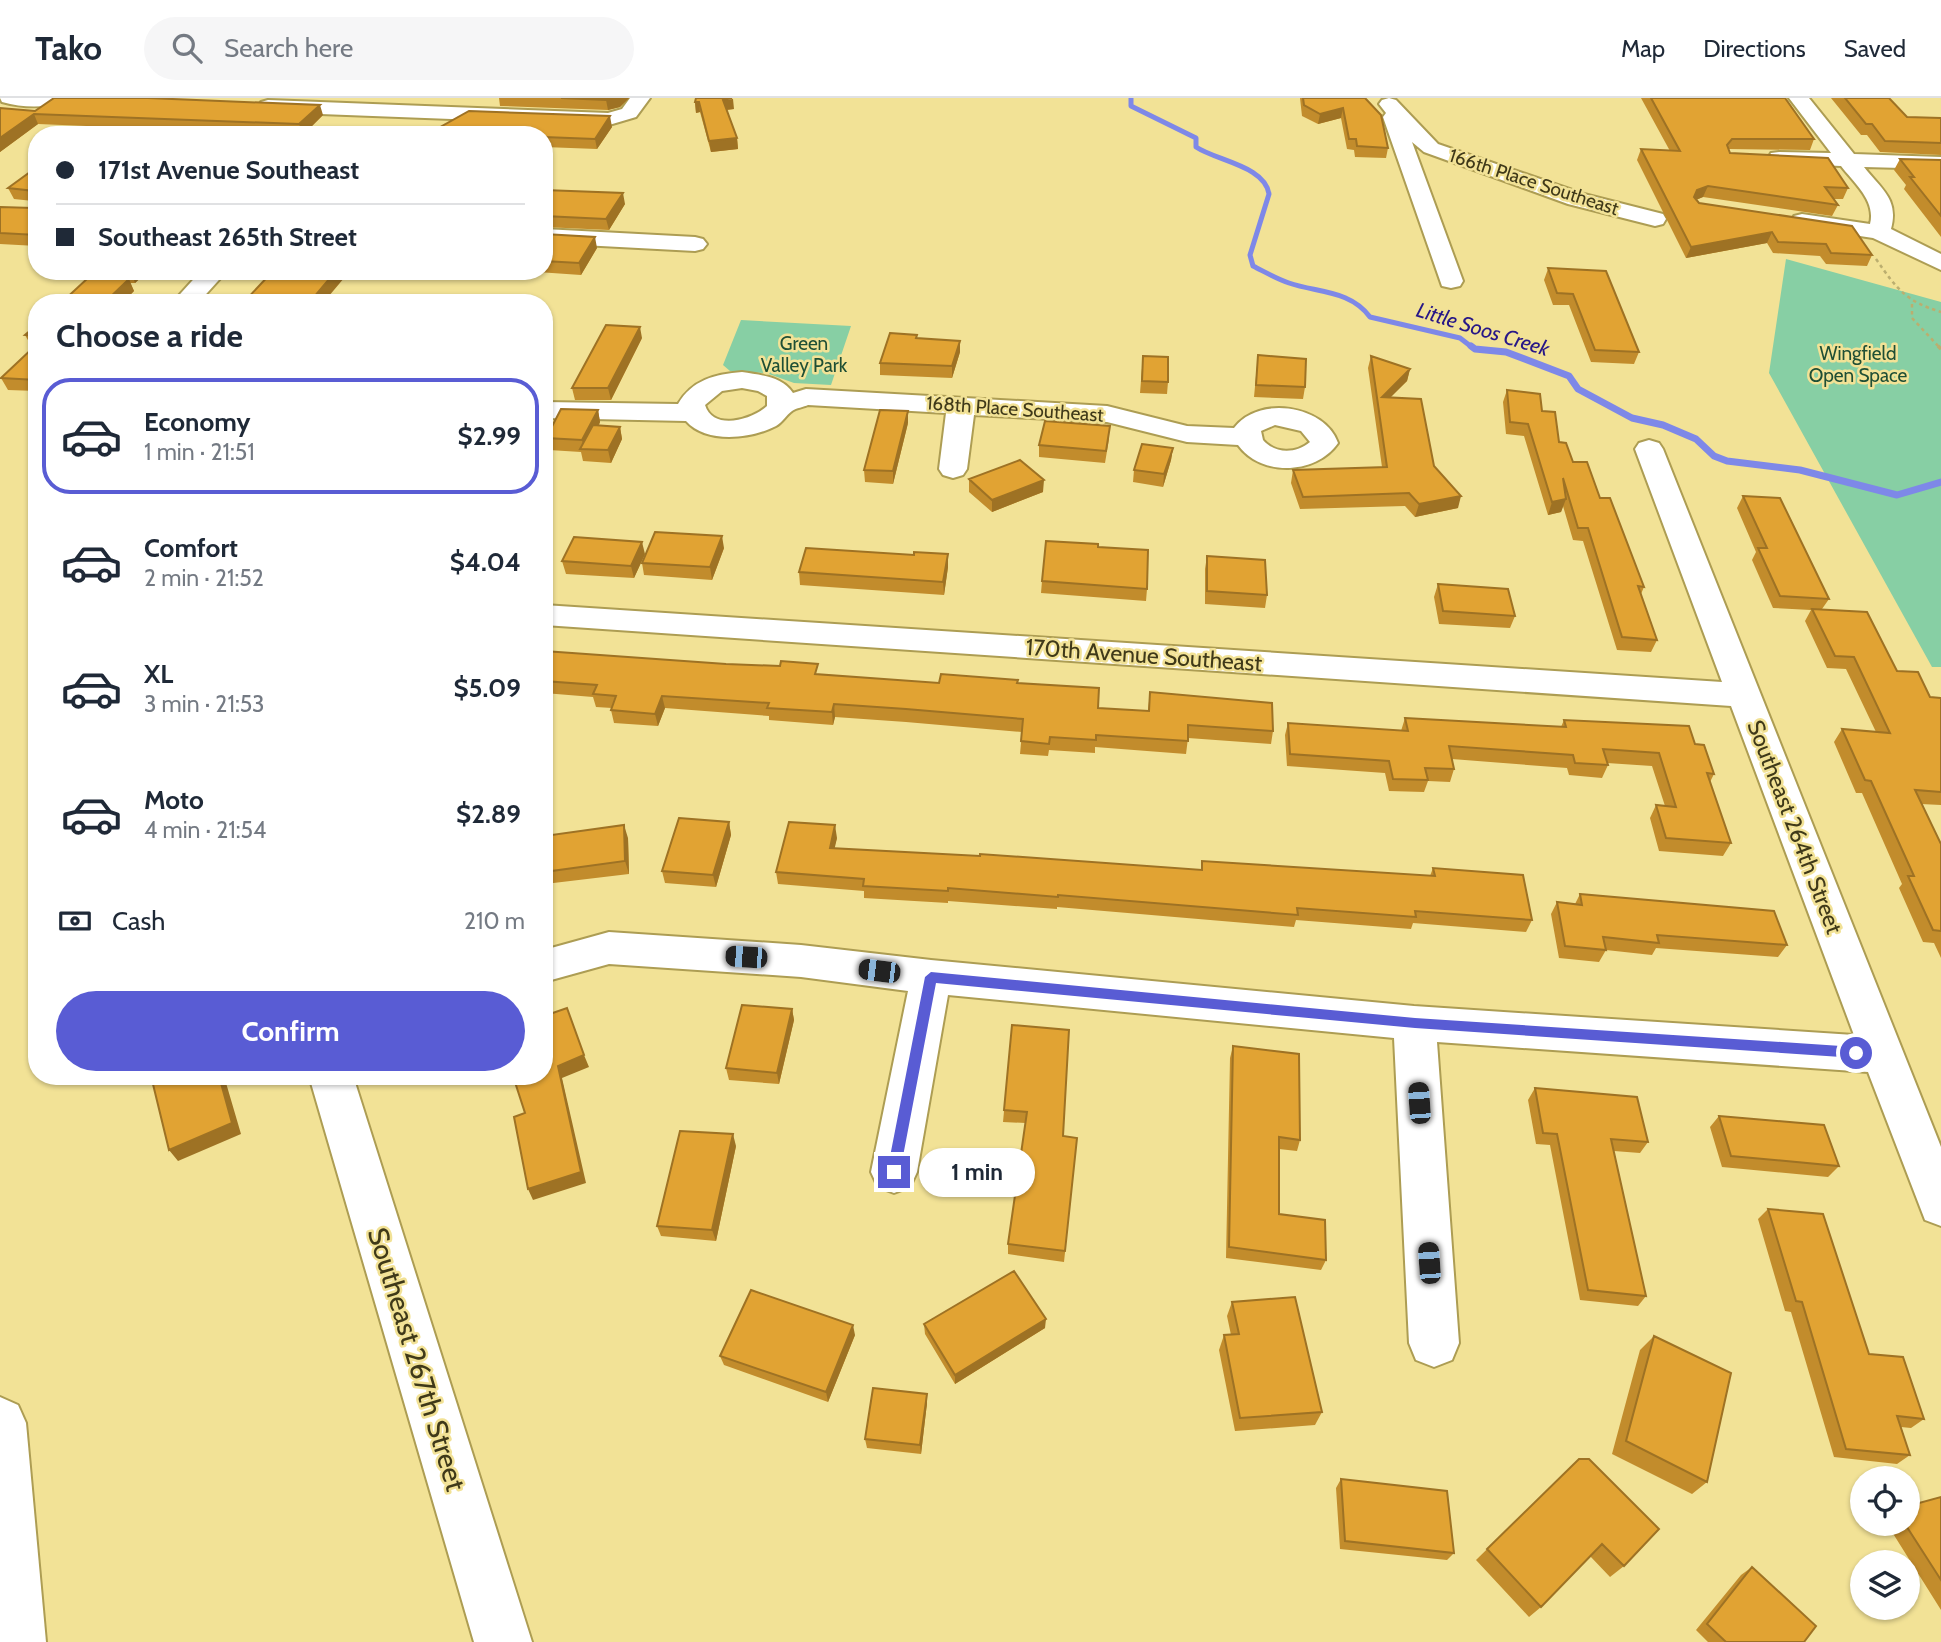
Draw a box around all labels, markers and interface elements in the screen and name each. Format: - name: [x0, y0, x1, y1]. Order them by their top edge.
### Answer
- search box: [144, 17, 634, 80]
- text: Tako: [35, 28, 102, 68]
- icon: search: [168, 29, 206, 67]
- text: Search here: [224, 32, 353, 64]
- text: Map: [1621, 34, 1665, 63]
- text: Directions: [1703, 34, 1806, 63]
- text: Saved: [1844, 34, 1906, 63]
- street label: 166th Place Southeast: [1446, 144, 1622, 220]
- text: 171st Avenue Southeast: [98, 154, 359, 186]
- text: Southeast 265th Street: [98, 221, 357, 253]
- water label: Little Soos Creek: [1414, 297, 1553, 361]
- text: Choose a ride: [56, 316, 243, 355]
- park label: Green Valley Park: [761, 332, 848, 377]
- park label: Wingfield Open Space: [1809, 342, 1908, 387]
- street label: 168th Place Southeast: [926, 391, 1105, 427]
- icon: car: [60, 405, 123, 468]
- text: Economy: [144, 406, 250, 438]
- text: $2.99: [458, 420, 521, 452]
- text: 1 min · 21:51: [144, 438, 255, 466]
- icon: car: [60, 531, 123, 594]
- text: Comfort: [144, 532, 238, 564]
- text: $4.04: [450, 546, 521, 578]
- text: 2 min · 21:52: [144, 564, 264, 592]
- street label: 170th Avenue Southeast: [1025, 633, 1263, 677]
- icon: car: [60, 657, 123, 720]
- text: XL: [144, 658, 173, 690]
- text: $5.09: [453, 672, 521, 704]
- text: 3 min · 21:53: [144, 690, 265, 718]
- street label: Southeast 264th Street: [1741, 716, 1849, 938]
- icon: car: [60, 783, 123, 846]
- text: Moto: [144, 784, 204, 816]
- text: $2.89: [456, 798, 521, 830]
- text: 4 min · 21:54: [144, 816, 266, 844]
- icon: cash: [56, 902, 94, 940]
- text: Cash: [112, 905, 165, 937]
- text: 210 m: [464, 907, 525, 935]
- car: [725, 945, 768, 969]
- car: [857, 958, 902, 984]
- button: Confirm: [56, 991, 525, 1071]
- route start: [1840, 1037, 1872, 1069]
- car: [1408, 1081, 1431, 1125]
- callout: 1 min: [918, 1148, 1034, 1196]
- route end: [878, 1156, 910, 1188]
- text: 1 min: [951, 1158, 1003, 1186]
- street label: Southeast 267th Street: [361, 1223, 473, 1495]
- car: [1418, 1241, 1441, 1285]
- map controls: [1850, 1466, 1920, 1620]
- button: locate: [1850, 1466, 1920, 1536]
- button: layers: [1850, 1550, 1920, 1620]

